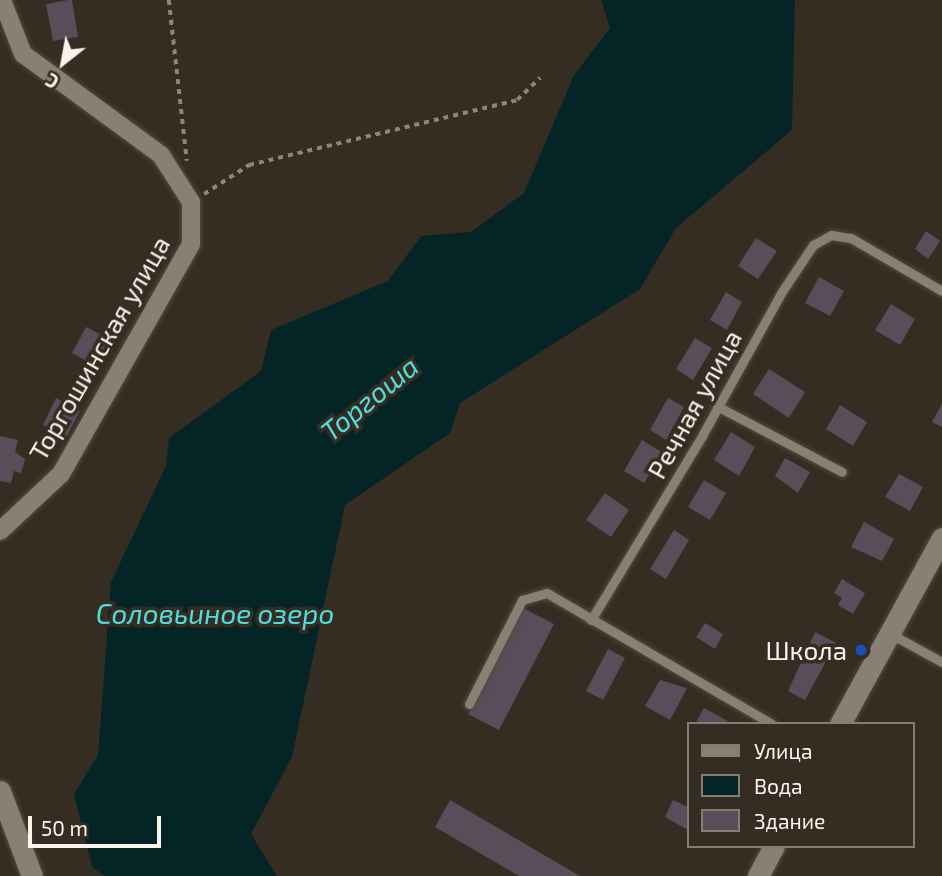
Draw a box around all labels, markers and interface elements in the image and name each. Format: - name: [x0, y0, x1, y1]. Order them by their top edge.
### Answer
- north arrow: [28, 28, 98, 98]
- text: С: [41, 69, 63, 94]
- street label: Торгошинская улица: [22, 230, 176, 466]
- street label: Речная улица: [640, 324, 748, 484]
- water label: Торгоша: [313, 349, 425, 447]
- water label: Соловьиное озеро: [96, 596, 334, 630]
- place label: Школа: [765, 634, 847, 666]
- marker: Школа: [853, 642, 869, 658]
- legend: [687, 722, 914, 848]
- text: Улица: [754, 738, 813, 763]
- text: Вода: [754, 773, 803, 798]
- scale bar: [32, 802, 164, 846]
- text: Здание: [754, 808, 825, 833]
- text: 50 m: [41, 815, 88, 840]

